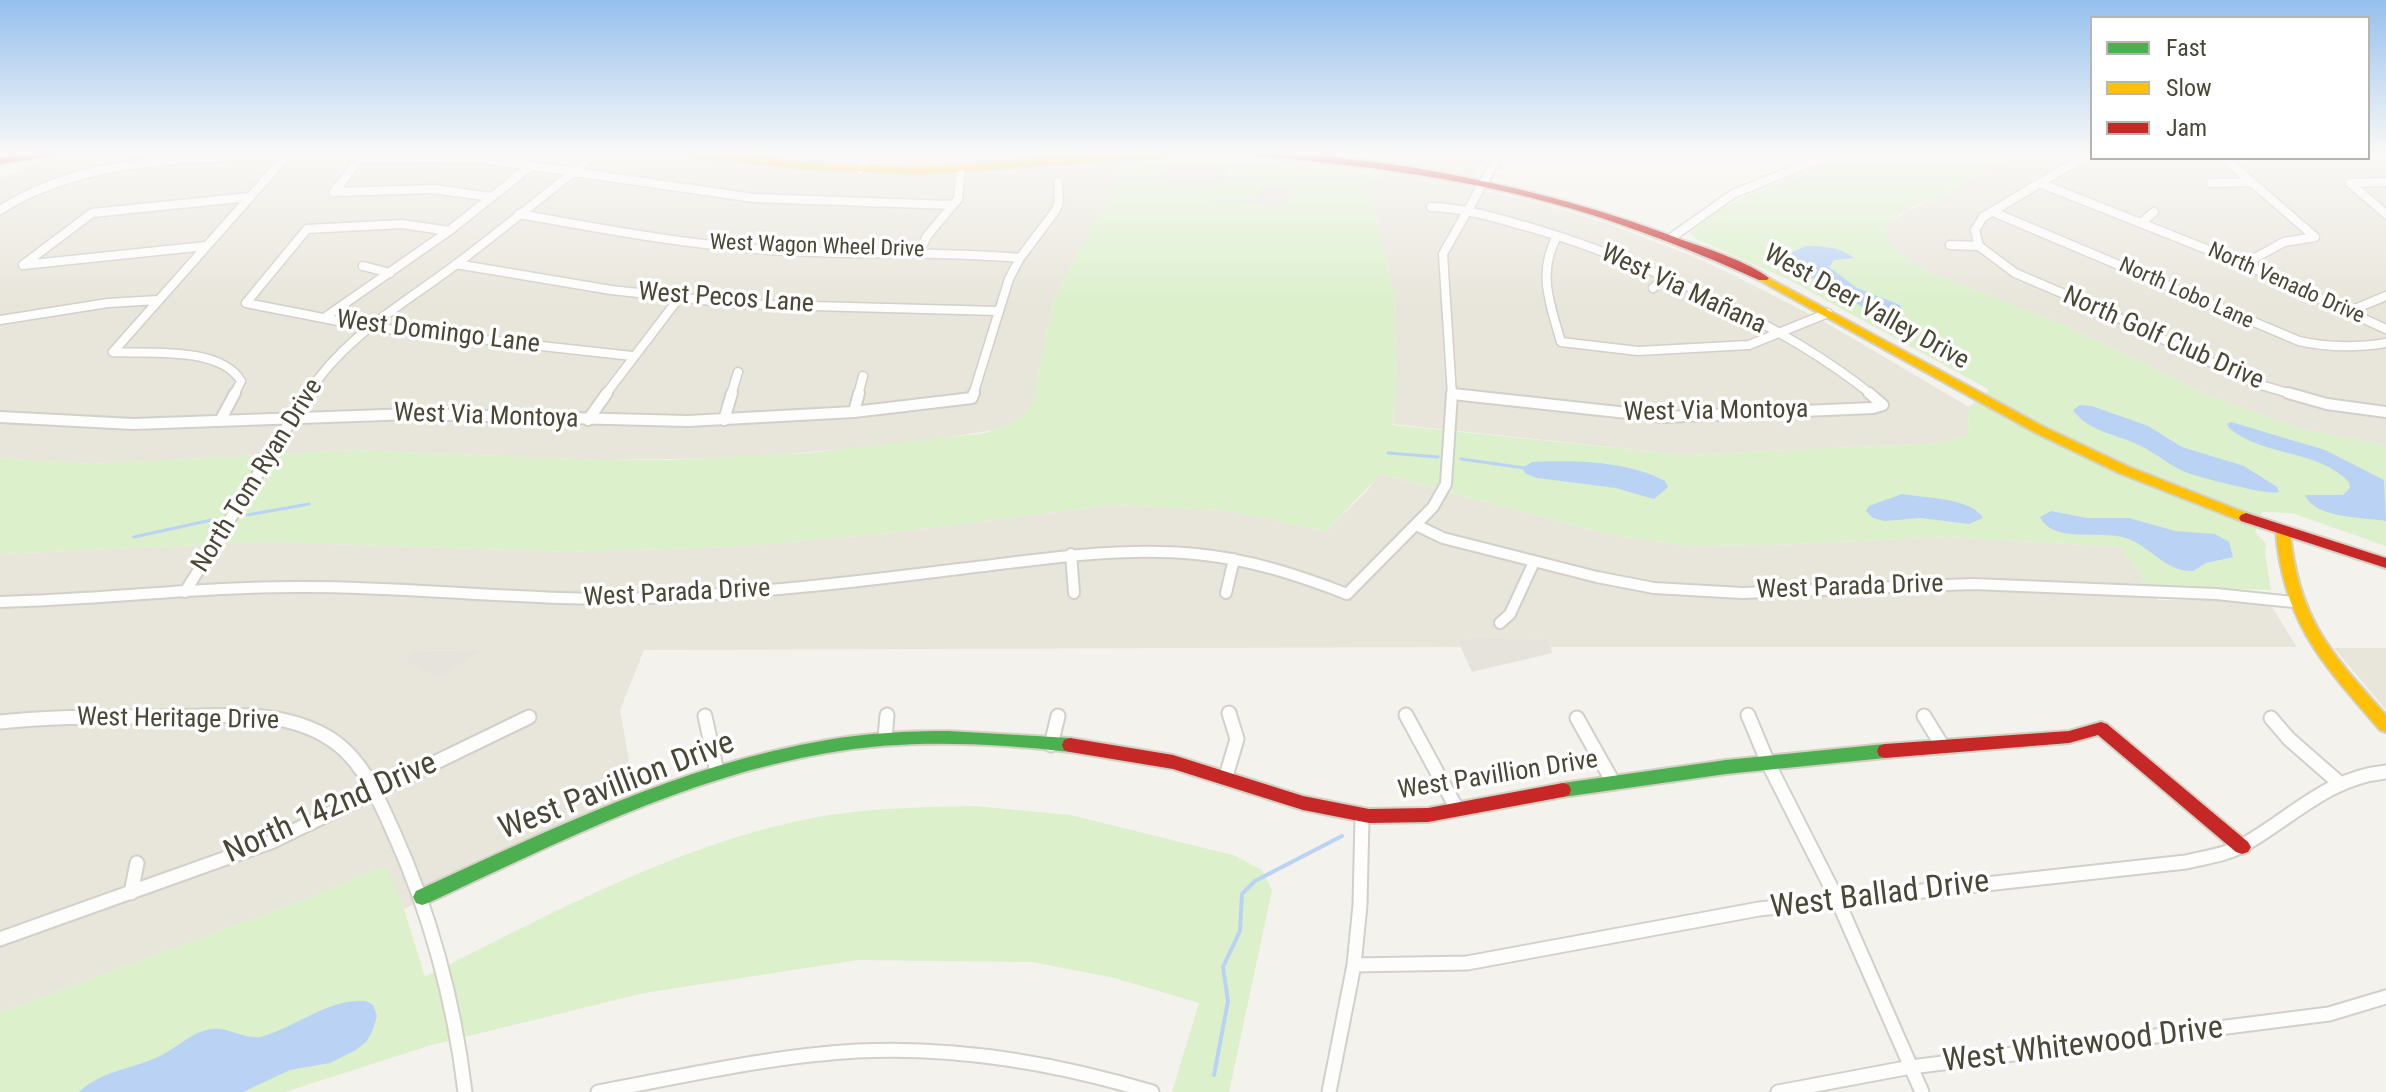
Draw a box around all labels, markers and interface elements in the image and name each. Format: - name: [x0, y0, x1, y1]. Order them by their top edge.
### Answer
- legend: [2090, 16, 2370, 160]
- text: Fast: [2166, 34, 2207, 62]
- text: Slow: [2166, 74, 2212, 102]
- text: Jam: [2166, 114, 2207, 142]
- street label: West Wagon Wheel Drive: [709, 230, 925, 264]
- street label: West Via Mañana: [1596, 238, 1770, 342]
- street label: North Venado Drive: [2204, 238, 2368, 330]
- street label: West Deer Valley Drive: [1758, 239, 1974, 377]
- street label: North Lobo Lane: [2115, 253, 2257, 335]
- street label: West Pecos Lane: [637, 277, 815, 321]
- street label: North Golf Club Drive: [2058, 281, 2268, 397]
- street label: West Domingo Lane: [335, 305, 541, 361]
- street label: North Tom Ryan Drive: [186, 374, 330, 578]
- street label: West Via Montoya: [1623, 395, 1809, 429]
- street label: West Via Montoya: [393, 398, 579, 436]
- street label: West Parada Drive: [1756, 569, 1944, 607]
- street label: West Parada Drive: [583, 574, 771, 614]
- street label: West Heritage Drive: [77, 703, 279, 737]
- street label: West Pavillion Drive: [494, 725, 740, 849]
- street label: North 142nd Drive: [219, 745, 443, 873]
- street label: West Pavillion Drive: [1396, 745, 1600, 807]
- street label: West Ballad Drive: [1768, 864, 1992, 928]
- street label: West Whitewood Drive: [1941, 1010, 2225, 1082]

